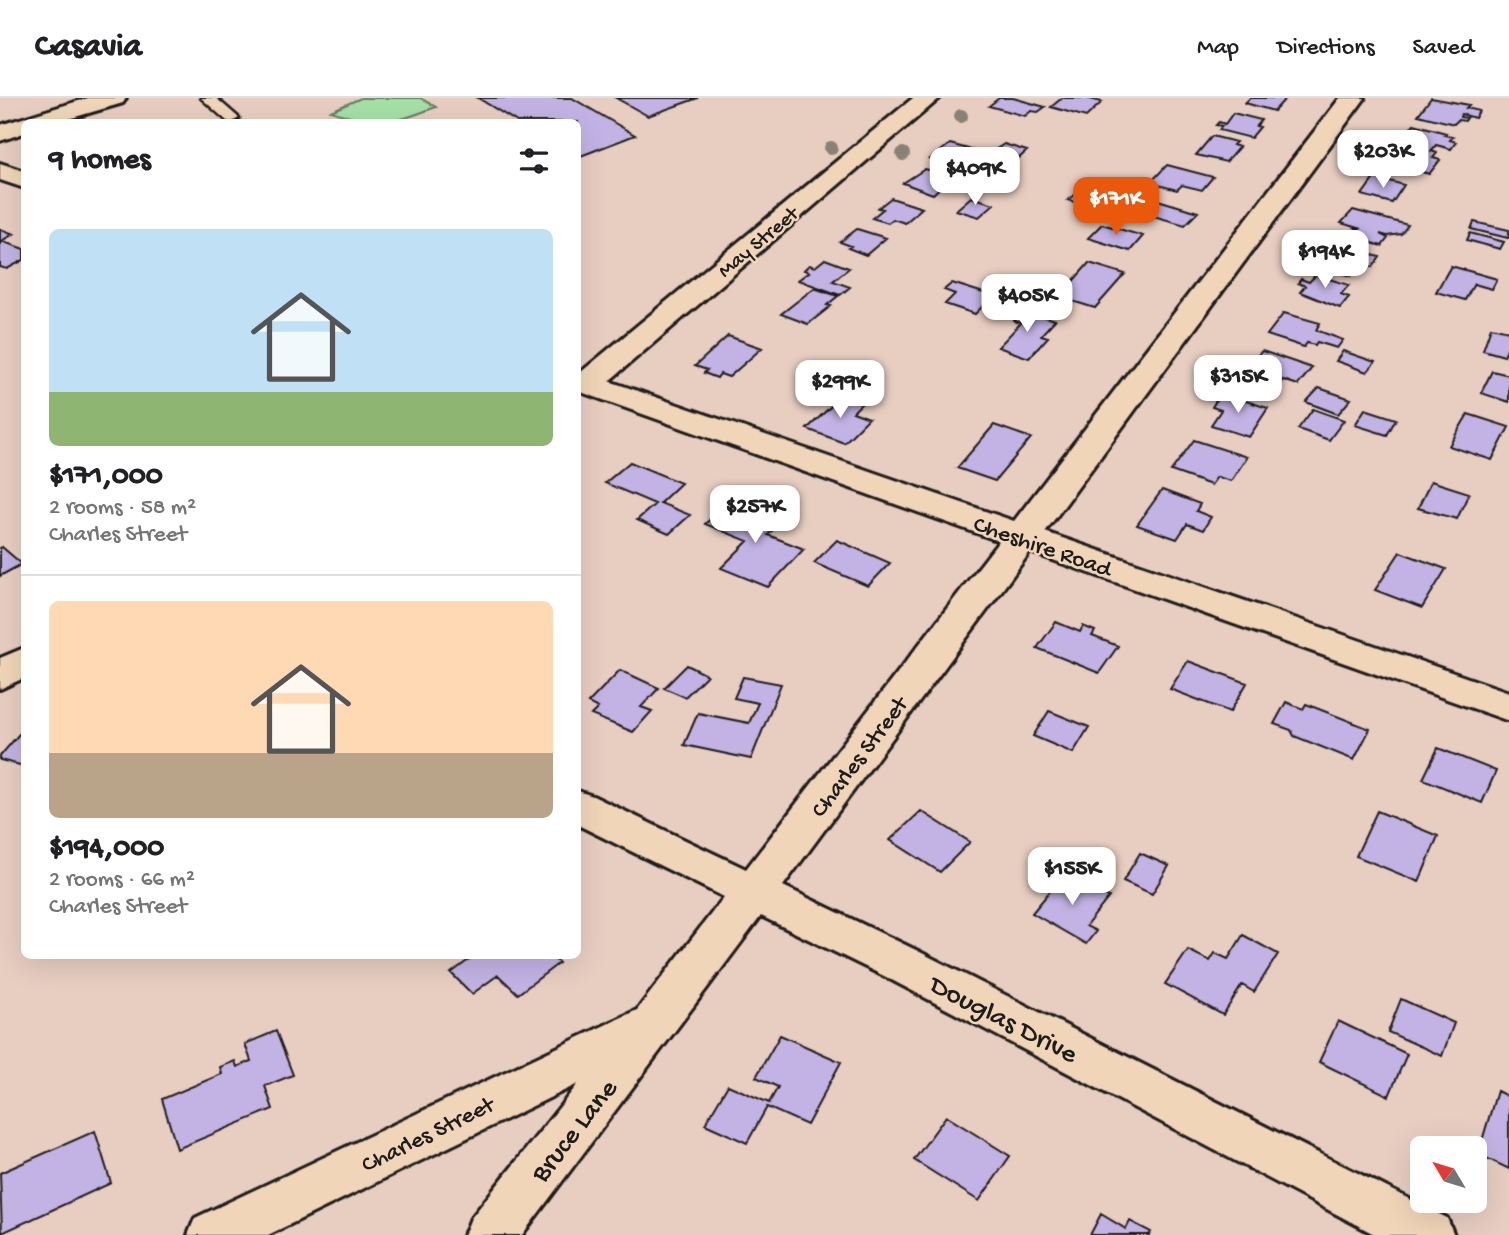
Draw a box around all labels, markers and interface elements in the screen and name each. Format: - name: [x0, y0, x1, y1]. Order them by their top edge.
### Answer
- text: Casavia: [35, 29, 142, 67]
- text: Map: [1197, 34, 1239, 63]
- text: Directions: [1277, 34, 1375, 63]
- text: Saved: [1413, 34, 1474, 63]
- pin: $203K: [1334, 130, 1432, 190]
- text: $203K: [1353, 139, 1413, 166]
- icon: filters: [515, 142, 553, 180]
- text: 9 homes: [49, 144, 151, 179]
- pin: $409K: [926, 148, 1024, 207]
- text: $409K: [946, 156, 1004, 183]
- pin: $171K: [1067, 178, 1165, 237]
- text: $171K: [1089, 186, 1143, 213]
- street label: May Street: [714, 201, 806, 285]
- pin: $194K: [1276, 230, 1374, 290]
- text: $194K: [1298, 239, 1352, 266]
- icon: home: [238, 274, 364, 400]
- pin: $405K: [978, 274, 1076, 334]
- text: $405K: [997, 283, 1057, 310]
- pin: $315K: [1189, 356, 1287, 415]
- pin: $299K: [791, 360, 889, 420]
- text: $315K: [1210, 364, 1266, 391]
- text: $299K: [811, 369, 869, 396]
- text: $171,000: [49, 460, 163, 495]
- pin: $257K: [706, 486, 804, 545]
- text: $257K: [726, 494, 784, 521]
- text: 2 rooms · 58 m²: [49, 495, 196, 522]
- street label: Cheshire Road: [969, 511, 1117, 586]
- text: Charles Street: [49, 522, 187, 549]
- icon: home: [238, 646, 364, 772]
- street label: Charles Street: [806, 690, 917, 824]
- text: $194,000: [49, 832, 164, 867]
- pin: $155K: [1023, 848, 1121, 907]
- text: $155K: [1044, 856, 1100, 883]
- text: 2 rooms · 66 m²: [49, 867, 195, 894]
- text: Charles Street: [49, 894, 187, 921]
- street label: Douglas Drive: [922, 969, 1083, 1073]
- street label: Bruce Lane: [525, 1073, 626, 1191]
- street label: Charles Street: [358, 1091, 502, 1181]
- north arrow: [1410, 1136, 1488, 1213]
- map controls: [1410, 1136, 1487, 1213]

